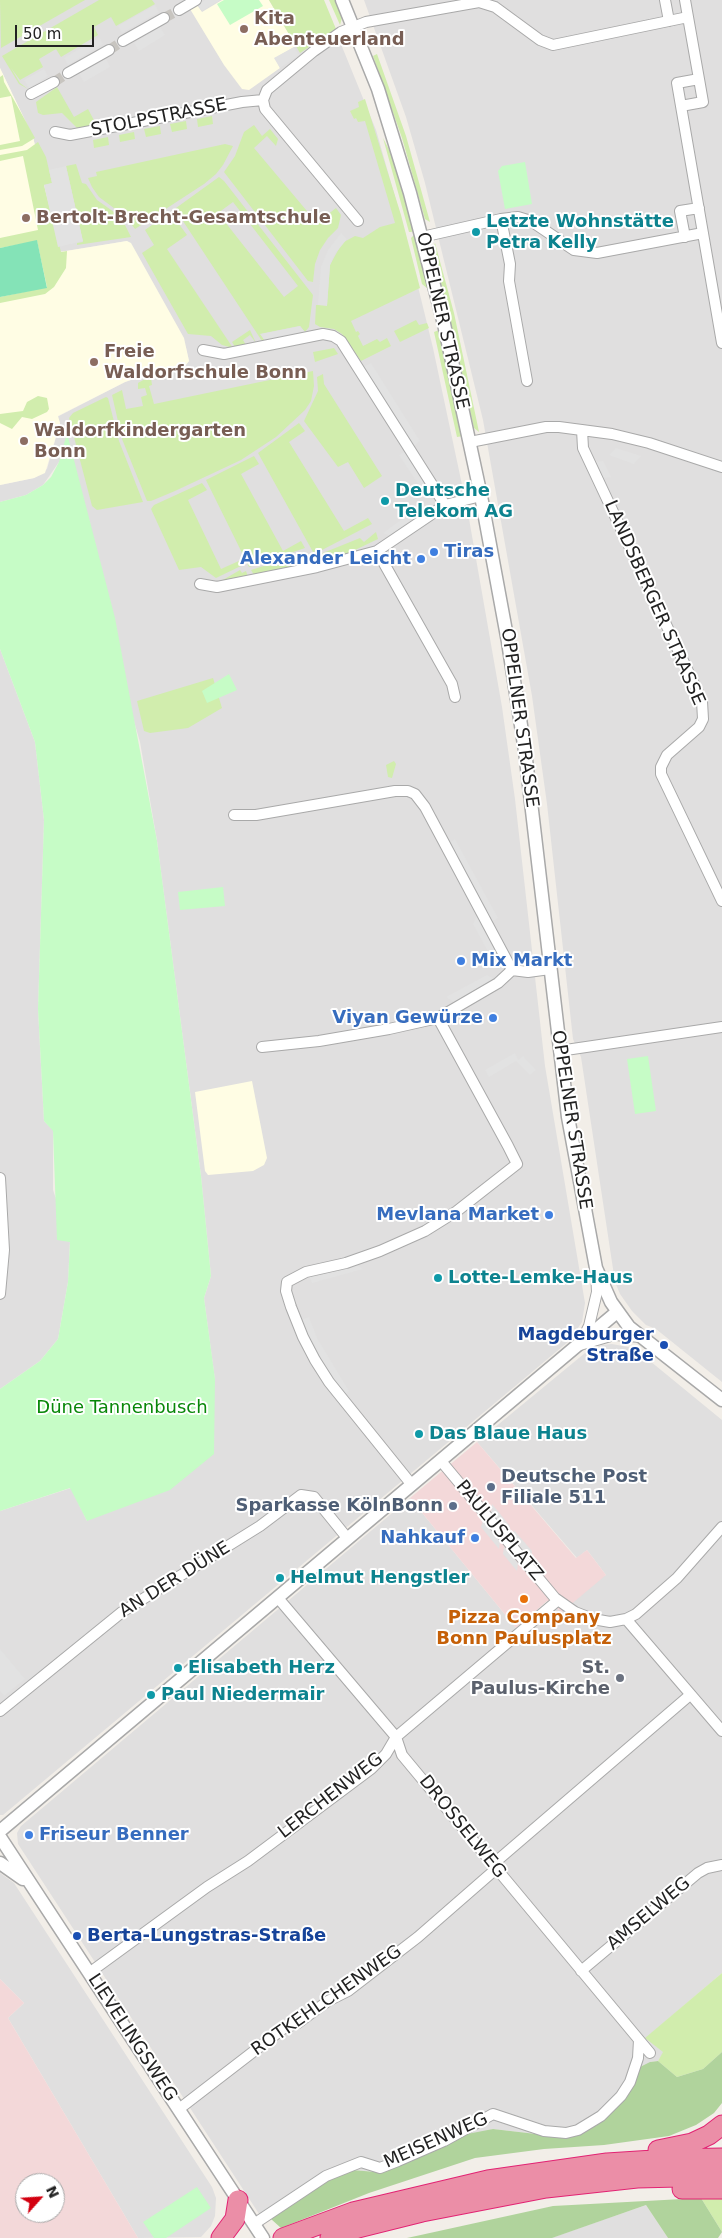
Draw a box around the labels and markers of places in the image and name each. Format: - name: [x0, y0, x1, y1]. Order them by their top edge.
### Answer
- place label: Kita Abenteuerland: [254, 8, 405, 50]
- marker: Kita Abenteuerland: [238, 23, 250, 35]
- place label: Bertolt-Brecht-Gesamtschule: [36, 207, 331, 229]
- place label: Letzte Wohnstätte Petra Kelly: [486, 211, 674, 253]
- marker: Bertolt-Brecht-Gesamtschule: [20, 212, 32, 224]
- marker: Letzte Wohnstätte Petra Kelly: [470, 226, 482, 238]
- place label: Freie Waldorfschule Bonn: [104, 341, 307, 384]
- marker: Freie Waldorfschule Bonn: [88, 356, 100, 368]
- place label: Waldorfkindergarten Bonn: [34, 420, 246, 462]
- marker: Waldorfkindergarten Bonn: [18, 435, 30, 447]
- place label: Deutsche Telekom AG: [395, 480, 513, 522]
- marker: Deutsche Telekom AG: [379, 495, 391, 507]
- place label: Tiras: [444, 541, 494, 563]
- marker: Tiras: [428, 546, 440, 558]
- place label: Alexander Leicht: [240, 548, 411, 570]
- marker: Alexander Leicht: [415, 553, 427, 565]
- place label: Mix Markt: [471, 950, 572, 972]
- marker: Mix Markt: [455, 955, 467, 967]
- place label: Viyan Gewürze: [332, 1007, 483, 1029]
- marker: Viyan Gewürze: [487, 1012, 499, 1024]
- place label: Mevlana Market: [376, 1204, 539, 1226]
- marker: Mevlana Market: [543, 1209, 555, 1221]
- place label: Lotte-Lemke-Haus: [448, 1267, 633, 1289]
- marker: Lotte-Lemke-Haus: [432, 1272, 444, 1284]
- place label: Magdeburger Straße: [517, 1324, 654, 1366]
- marker: Magdeburger Straße: [658, 1339, 670, 1351]
- place label: Das Blaue Haus: [429, 1423, 587, 1445]
- marker: Das Blaue Haus: [413, 1428, 425, 1440]
- place label: Deutsche Post Filiale 511: [501, 1466, 647, 1508]
- marker: Deutsche Post Filiale 511: [485, 1481, 497, 1493]
- place label: Sparkasse KölnBonn: [235, 1495, 443, 1517]
- marker: Sparkasse KölnBonn: [447, 1500, 459, 1512]
- place label: Nahkauf: [380, 1527, 465, 1549]
- marker: Nahkauf: [469, 1532, 481, 1544]
- place label: Helmut Hengstler: [290, 1567, 469, 1589]
- marker: Helmut Hengstler: [274, 1572, 286, 1584]
- marker: Pizza Company Bonn Paulusplatz: [518, 1593, 530, 1605]
- place label: Pizza Company Bonn Paulusplatz: [436, 1607, 612, 1650]
- place label: Elisabeth Herz: [188, 1657, 335, 1679]
- place label: St. Paulus-Kirche: [470, 1657, 610, 1700]
- marker: Elisabeth Herz: [172, 1662, 184, 1674]
- marker: St. Paulus-Kirche: [614, 1672, 626, 1684]
- place label: Paul Niedermair: [161, 1684, 324, 1706]
- marker: Paul Niedermair: [145, 1689, 157, 1701]
- place label: Friseur Benner: [39, 1824, 189, 1846]
- marker: Friseur Benner: [23, 1829, 35, 1841]
- place label: Berta-Lungstras-Straße: [87, 1925, 326, 1947]
- marker: Berta-Lungstras-Straße: [71, 1930, 83, 1942]

